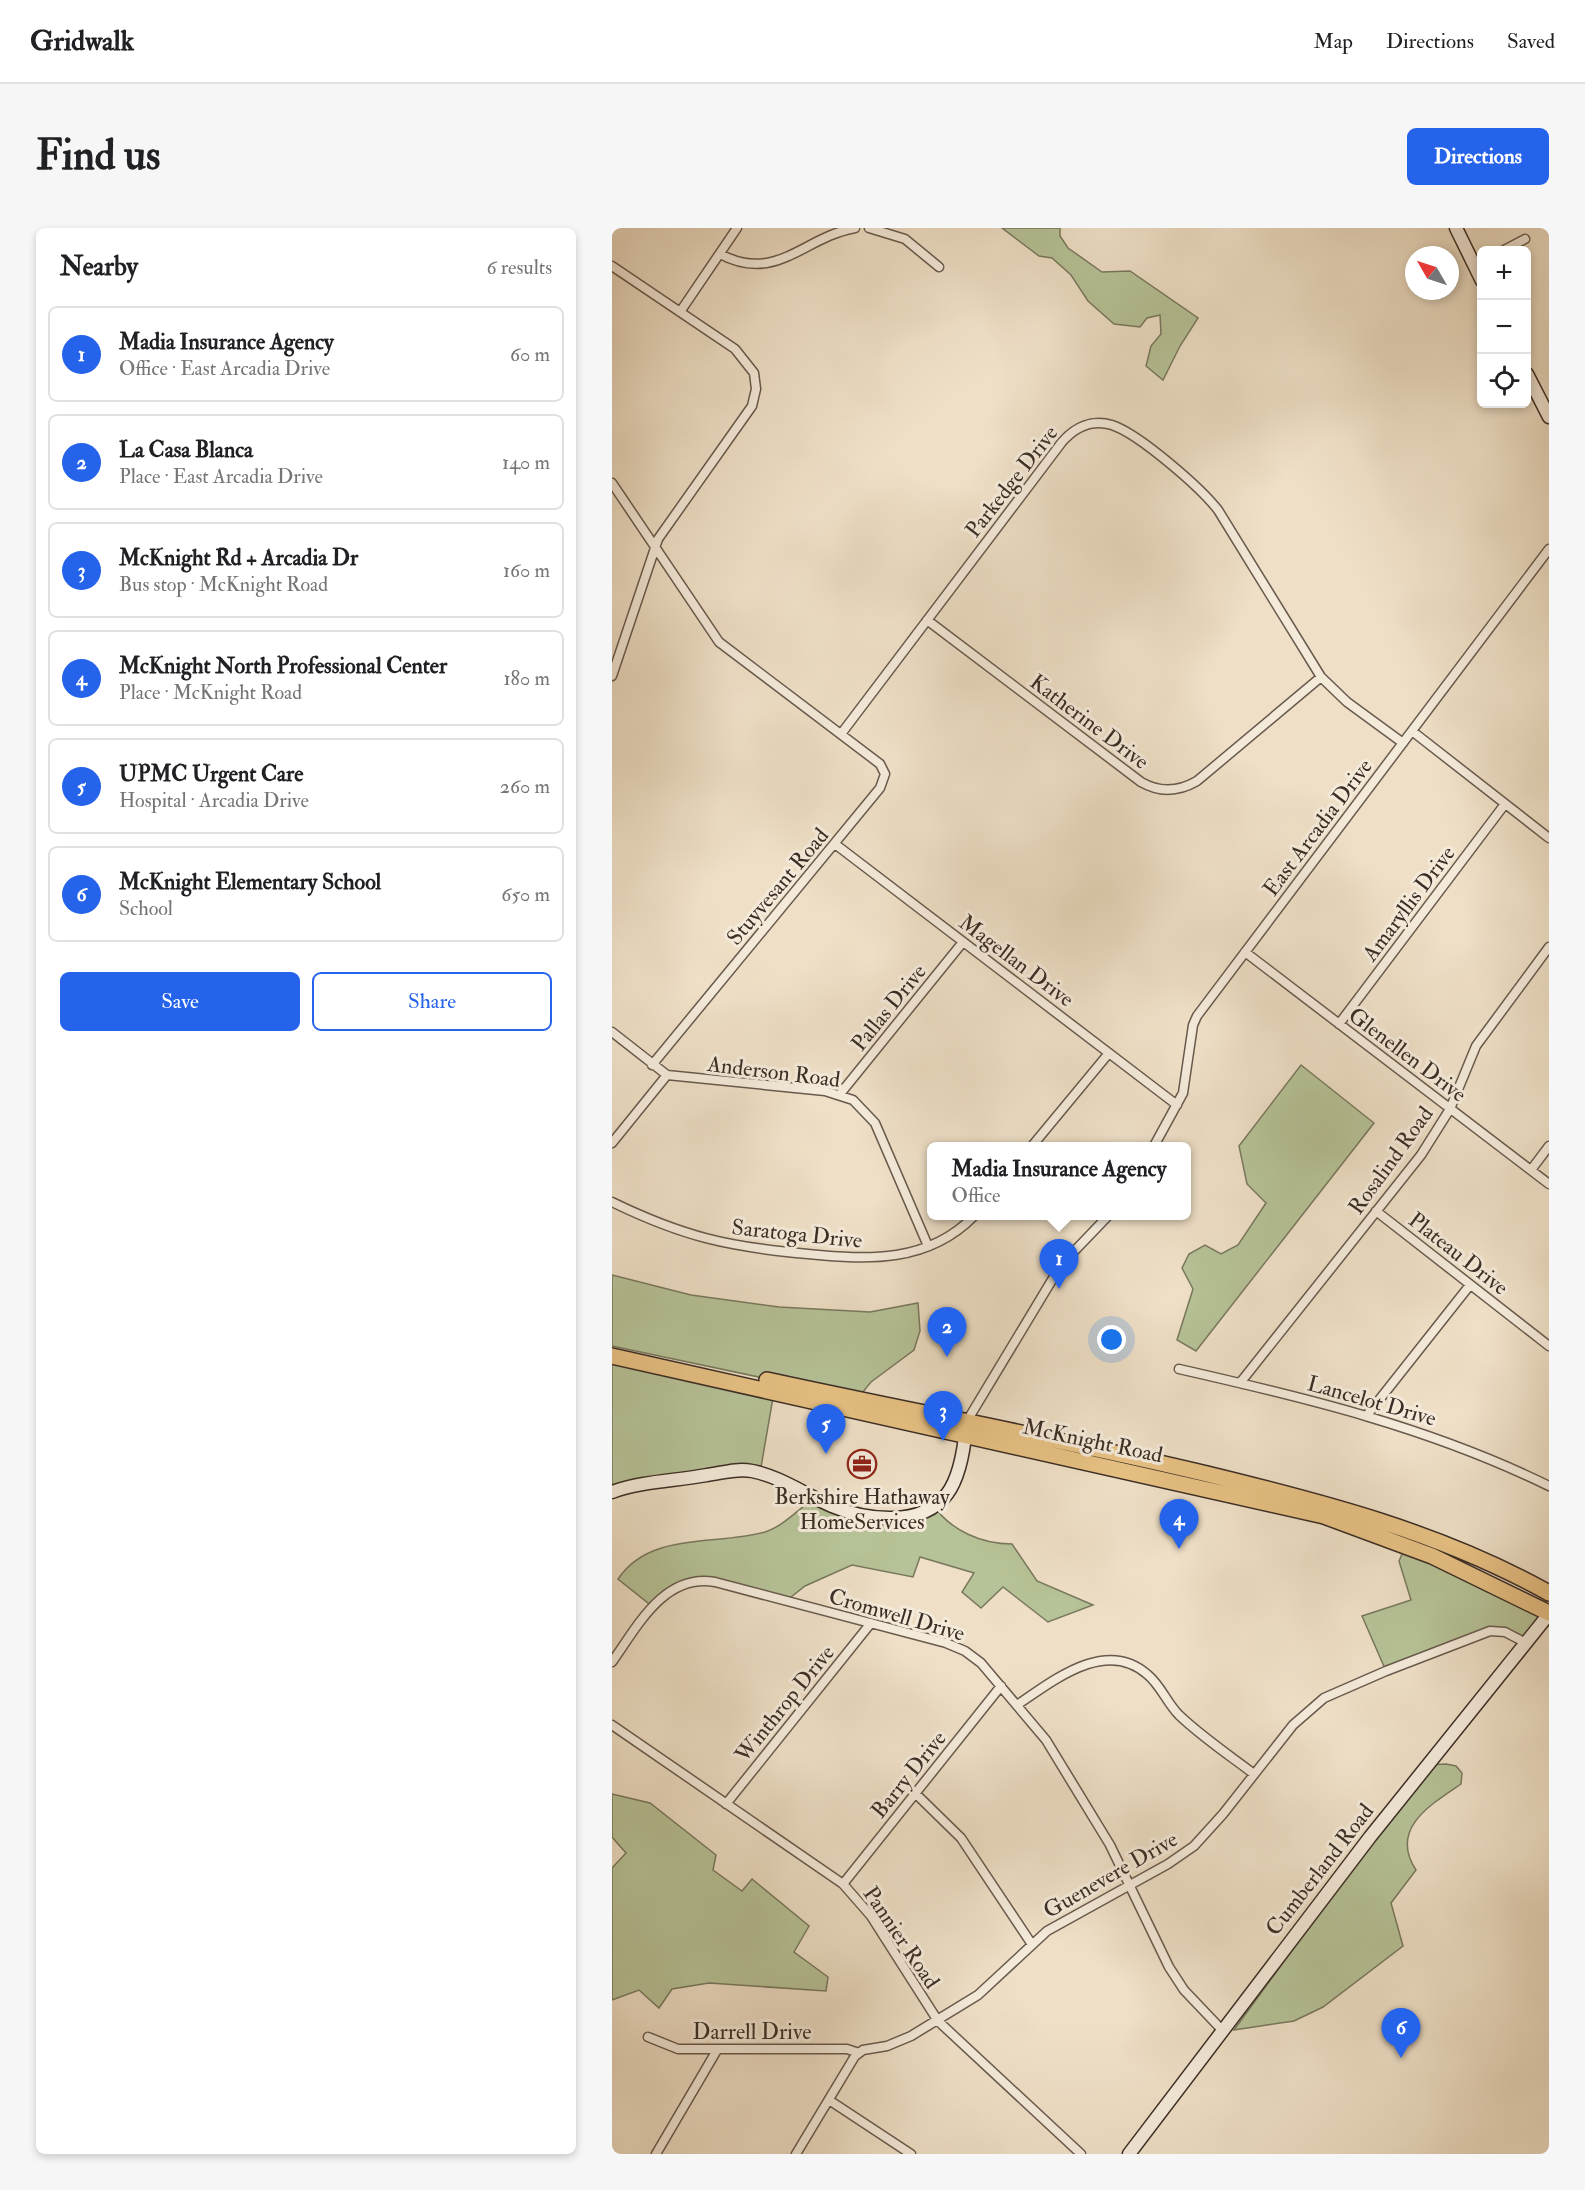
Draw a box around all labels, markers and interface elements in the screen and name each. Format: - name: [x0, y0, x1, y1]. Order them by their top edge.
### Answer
- text: Gridwalk: [30, 24, 134, 59]
- text: Map: [1313, 28, 1353, 55]
- text: Directions: [1386, 28, 1474, 55]
- text: Saved: [1507, 28, 1555, 55]
- button: Directions: [1407, 128, 1549, 185]
- text: Find us: [36, 130, 160, 182]
- north arrow: [1405, 246, 1459, 300]
- map controls: [1477, 246, 1531, 408]
- button: +: [1477, 246, 1531, 300]
- text: Nearby: [60, 251, 138, 283]
- text: 6 results: [486, 255, 552, 280]
- button: −: [1477, 300, 1531, 354]
- text: Madia Insurance Agency: [119, 328, 334, 356]
- text: 1: [78, 342, 85, 367]
- text: 60 m: [510, 342, 550, 367]
- button: locate: [1477, 354, 1531, 408]
- text: Office · East Arcadia Drive: [119, 356, 330, 381]
- street label: Parkedge Drive: [959, 420, 1064, 543]
- text: La Casa Blanca: [119, 436, 253, 464]
- text: 2: [76, 450, 87, 475]
- text: 140 m: [502, 450, 550, 475]
- text: Place · East Arcadia Drive: [119, 464, 323, 489]
- text: McKnight Rd + Arcadia Dr: [119, 544, 358, 572]
- text: 3: [78, 558, 85, 583]
- text: 160 m: [503, 558, 550, 583]
- text: Bus stop · McKnight Road: [119, 572, 328, 597]
- text: McKnight North Professional Center: [119, 652, 447, 680]
- text: 4: [76, 666, 87, 691]
- text: 180 m: [503, 666, 550, 691]
- street label: Katherine Drive: [1024, 668, 1154, 776]
- text: Place · McKnight Road: [119, 680, 302, 705]
- street label: East Arcadia Drive: [1257, 753, 1379, 902]
- text: UPMC Urgent Care: [119, 760, 303, 788]
- text: 5: [77, 774, 86, 799]
- text: 260 m: [500, 774, 550, 799]
- text: Hospital · Arcadia Drive: [119, 788, 309, 813]
- street label: Stuyvesant Road: [721, 822, 835, 951]
- street label: Amaryllis Drive: [1356, 840, 1461, 968]
- text: McKnight Elementary School: [119, 868, 381, 896]
- text: 6: [76, 882, 87, 907]
- text: 650 m: [501, 882, 550, 907]
- text: School: [119, 896, 173, 921]
- street label: Magellan Drive: [953, 908, 1079, 1013]
- street label: Pallas Drive: [845, 958, 932, 1057]
- button: Save: [60, 972, 300, 1031]
- button: Share: [312, 972, 552, 1031]
- street label: Glenellen Drive: [1343, 1001, 1472, 1108]
- street label: Anderson Road: [705, 1050, 842, 1094]
- street label: Rosalind Road: [1342, 1101, 1440, 1220]
- popup: [927, 1142, 1191, 1220]
- text: Madia Insurance Agency: [952, 1155, 1166, 1183]
- text: Office: [952, 1183, 1000, 1208]
- street label: Plateau Drive: [1403, 1206, 1514, 1302]
- street label: Saratoga Drive: [730, 1213, 864, 1255]
- pin: 1: [1040, 1240, 1078, 1289]
- pin: 2: [928, 1308, 966, 1357]
- your location: [1097, 1325, 1126, 1354]
- street label: Lancelot Drive: [1304, 1369, 1439, 1433]
- pin: 3: [924, 1392, 962, 1441]
- pin: 5: [806, 1404, 846, 1454]
- street label: McKnight Road: [1020, 1412, 1165, 1469]
- office icon: Berkshire Hathaway HomeServices: [846, 1448, 878, 1480]
- place label: Berkshire Hathaway HomeServices: [774, 1483, 950, 1536]
- pin: 4: [1160, 1500, 1198, 1549]
- street label: Cromwell Drive: [825, 1582, 968, 1648]
- street label: Winthrop Drive: [728, 1639, 841, 1769]
- street label: Barry Drive: [865, 1725, 953, 1824]
- street label: Cumberland Road: [1260, 1798, 1380, 1941]
- street label: Guenevere Drive: [1038, 1825, 1183, 1925]
- street label: Pannier Road: [857, 1881, 946, 1994]
- pin: 6: [1382, 2008, 1420, 2058]
- street label: Darrell Drive: [693, 2018, 811, 2046]

